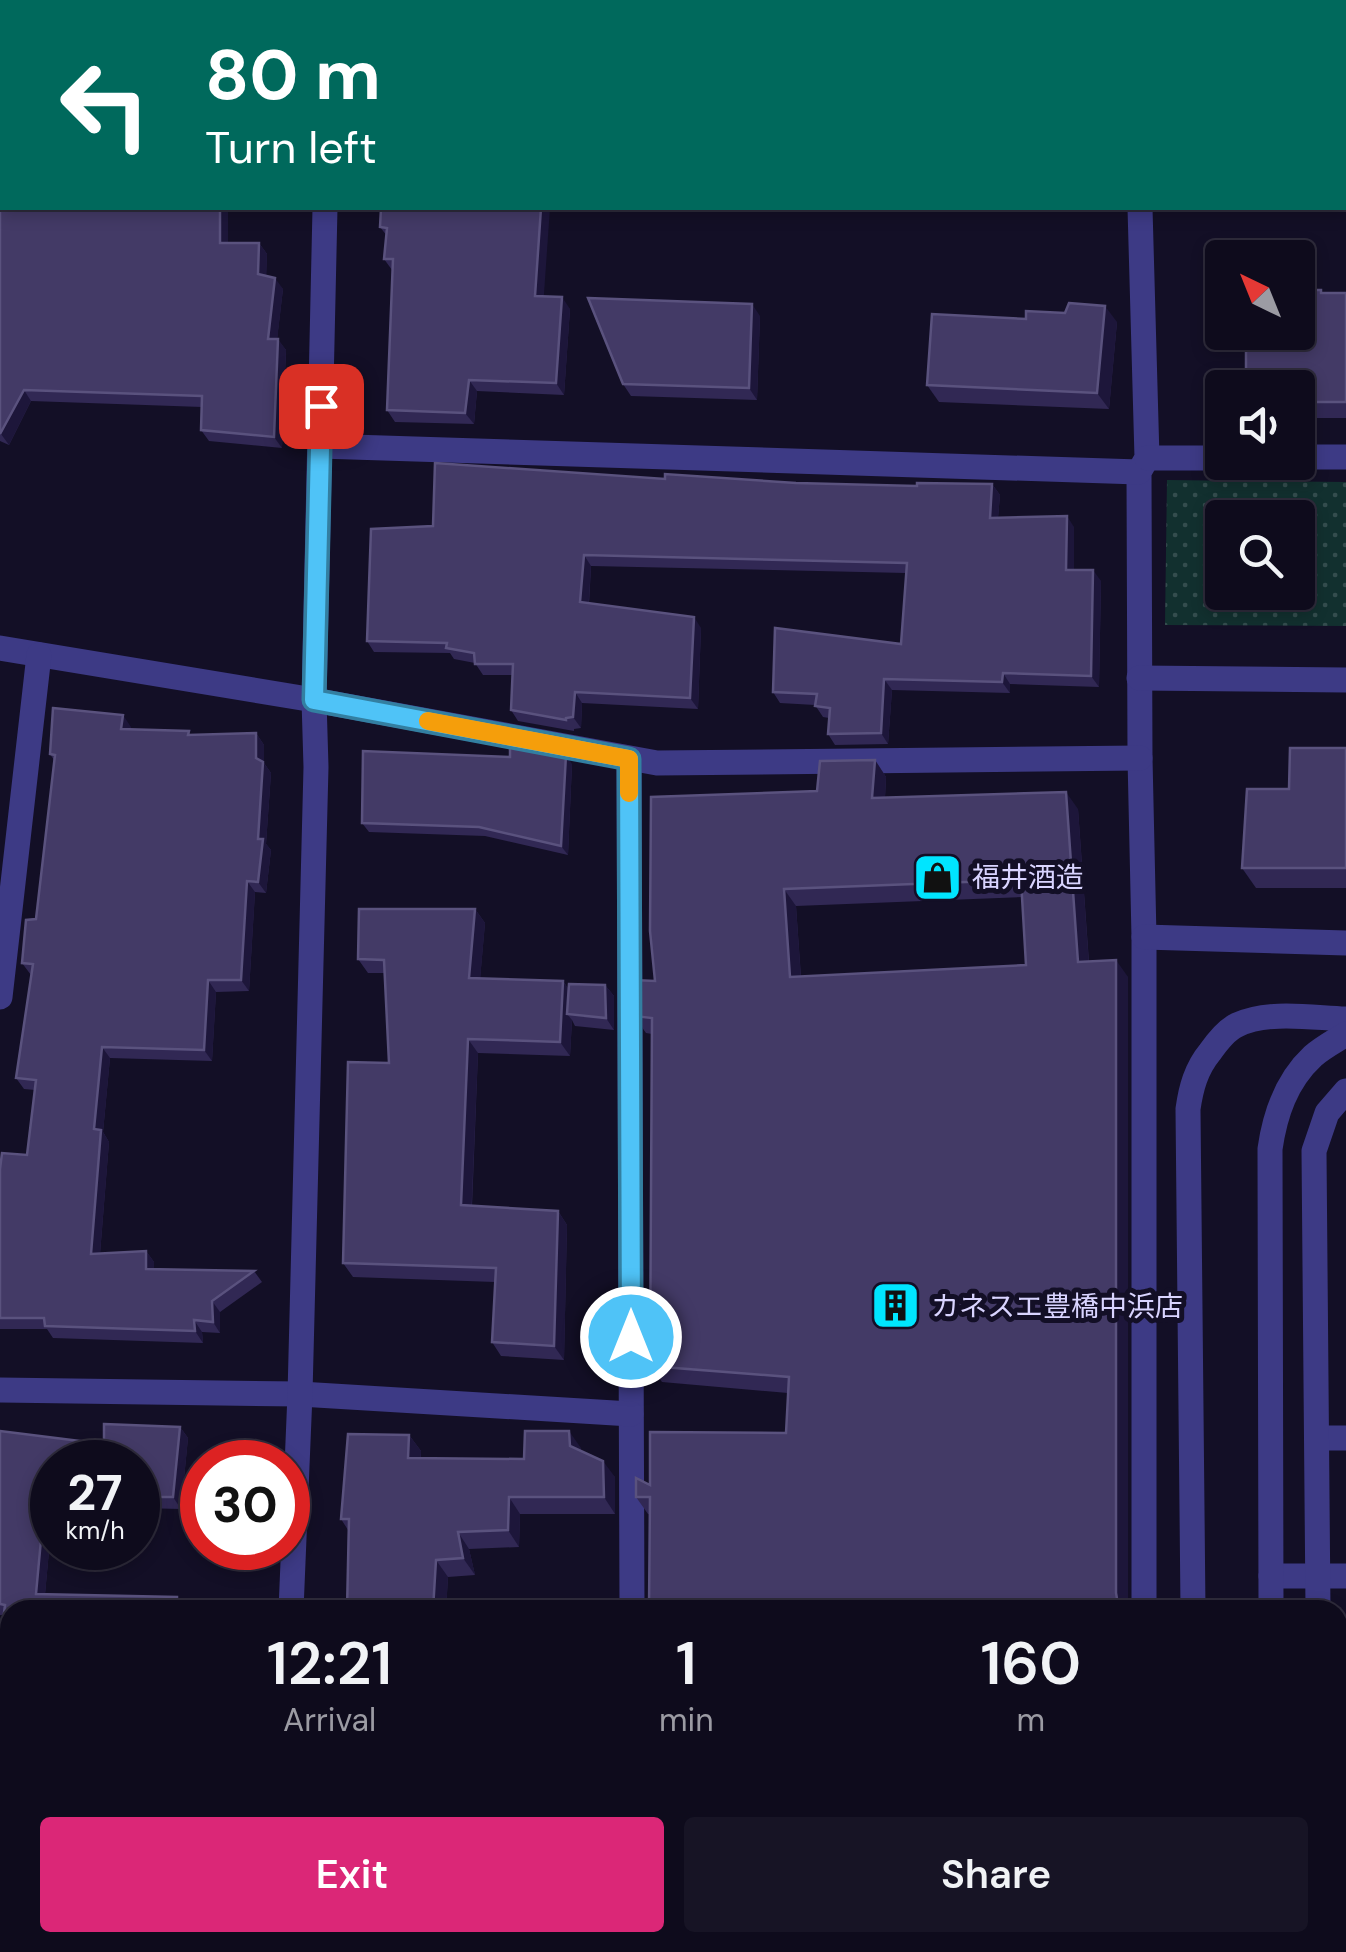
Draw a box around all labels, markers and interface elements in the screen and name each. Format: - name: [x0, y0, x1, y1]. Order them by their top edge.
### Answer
- text: 80 m: [205, 30, 381, 121]
- icon: left: [40, 40, 170, 170]
- text: Turn left: [205, 118, 377, 177]
- north arrow: [1205, 240, 1315, 350]
- map controls: [1205, 240, 1315, 610]
- pin: [279, 364, 364, 449]
- button: sound: [1205, 370, 1315, 480]
- icon: arrive: [294, 379, 349, 434]
- button: search: [1205, 500, 1315, 610]
- shop icon: 福井酒造: [911, 851, 963, 903]
- place label: 福井酒造: [972, 859, 1084, 896]
- building icon: カネスエ豊橋中浜店: [870, 1280, 922, 1332]
- position arrow: [579, 1285, 683, 1389]
- place label: カネスエ豊橋中浜店: [931, 1288, 1183, 1325]
- speed limit sign: 30: [180, 1440, 310, 1570]
- text: 27: [67, 1460, 123, 1526]
- text: km/h: [65, 1514, 125, 1547]
- text: 12:21: [267, 1624, 392, 1703]
- text: 1: [676, 1624, 697, 1703]
- text: 160: [980, 1624, 1081, 1703]
- text: Arrival: [283, 1699, 376, 1741]
- text: min: [659, 1699, 714, 1741]
- text: m: [1017, 1699, 1045, 1741]
- button: Exit: [40, 1817, 664, 1932]
- button: Share: [684, 1817, 1308, 1932]

